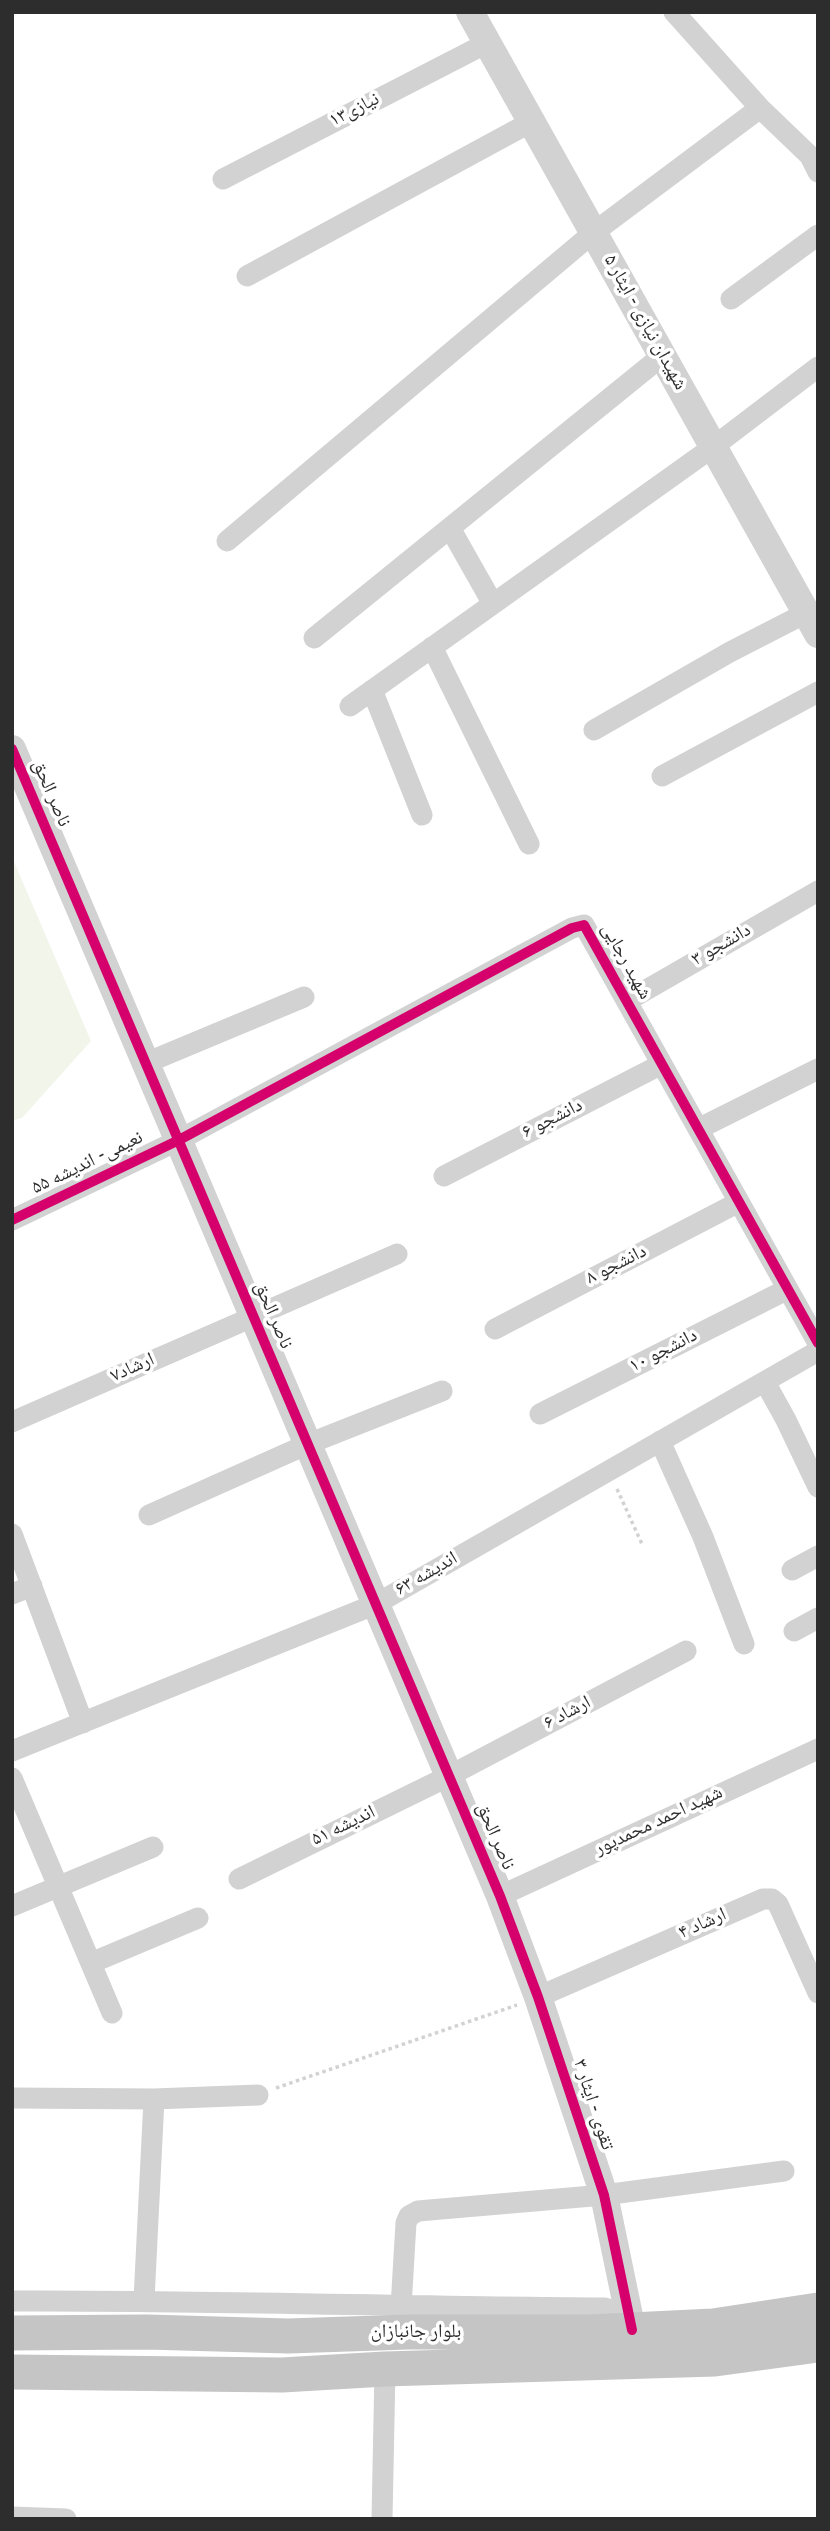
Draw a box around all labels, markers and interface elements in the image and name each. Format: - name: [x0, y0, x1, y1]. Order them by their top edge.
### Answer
- street label: نیازی۱۳: [326, 89, 384, 133]
- street label: شهیدان نیازی - ایثار ۵: [597, 251, 691, 395]
- street label: ناصر الحق: [26, 757, 74, 831]
- street label: شهید رجایی: [595, 920, 655, 1004]
- street label: دانشجو ۳: [688, 920, 756, 972]
- street label: دانشجو ۶: [519, 1095, 587, 1145]
- street label: نعیمی- اندیشه ۵۵: [29, 1127, 147, 1201]
- street label: دانشجو ۸: [583, 1241, 651, 1291]
- street label: ناصر الحق: [248, 1279, 296, 1353]
- street label: دانشجو ۱۰: [626, 1325, 702, 1379]
- street label: ارشاد۷: [108, 1349, 158, 1389]
- street label: اندیشه ۶۳: [392, 1548, 462, 1602]
- street label: ارشاد ۶: [541, 1692, 595, 1736]
- street label: شهید احمد محمدپور: [591, 1782, 727, 1862]
- street label: ناصر الحق: [470, 1800, 518, 1874]
- street label: اندیشه ۵۱: [308, 1802, 380, 1852]
- street label: ارشاد ۴: [676, 1904, 730, 1946]
- street label: تقوی - ایثار ۳: [567, 2057, 617, 2153]
- street label: بلوار جانبازان: [371, 2322, 461, 2344]

